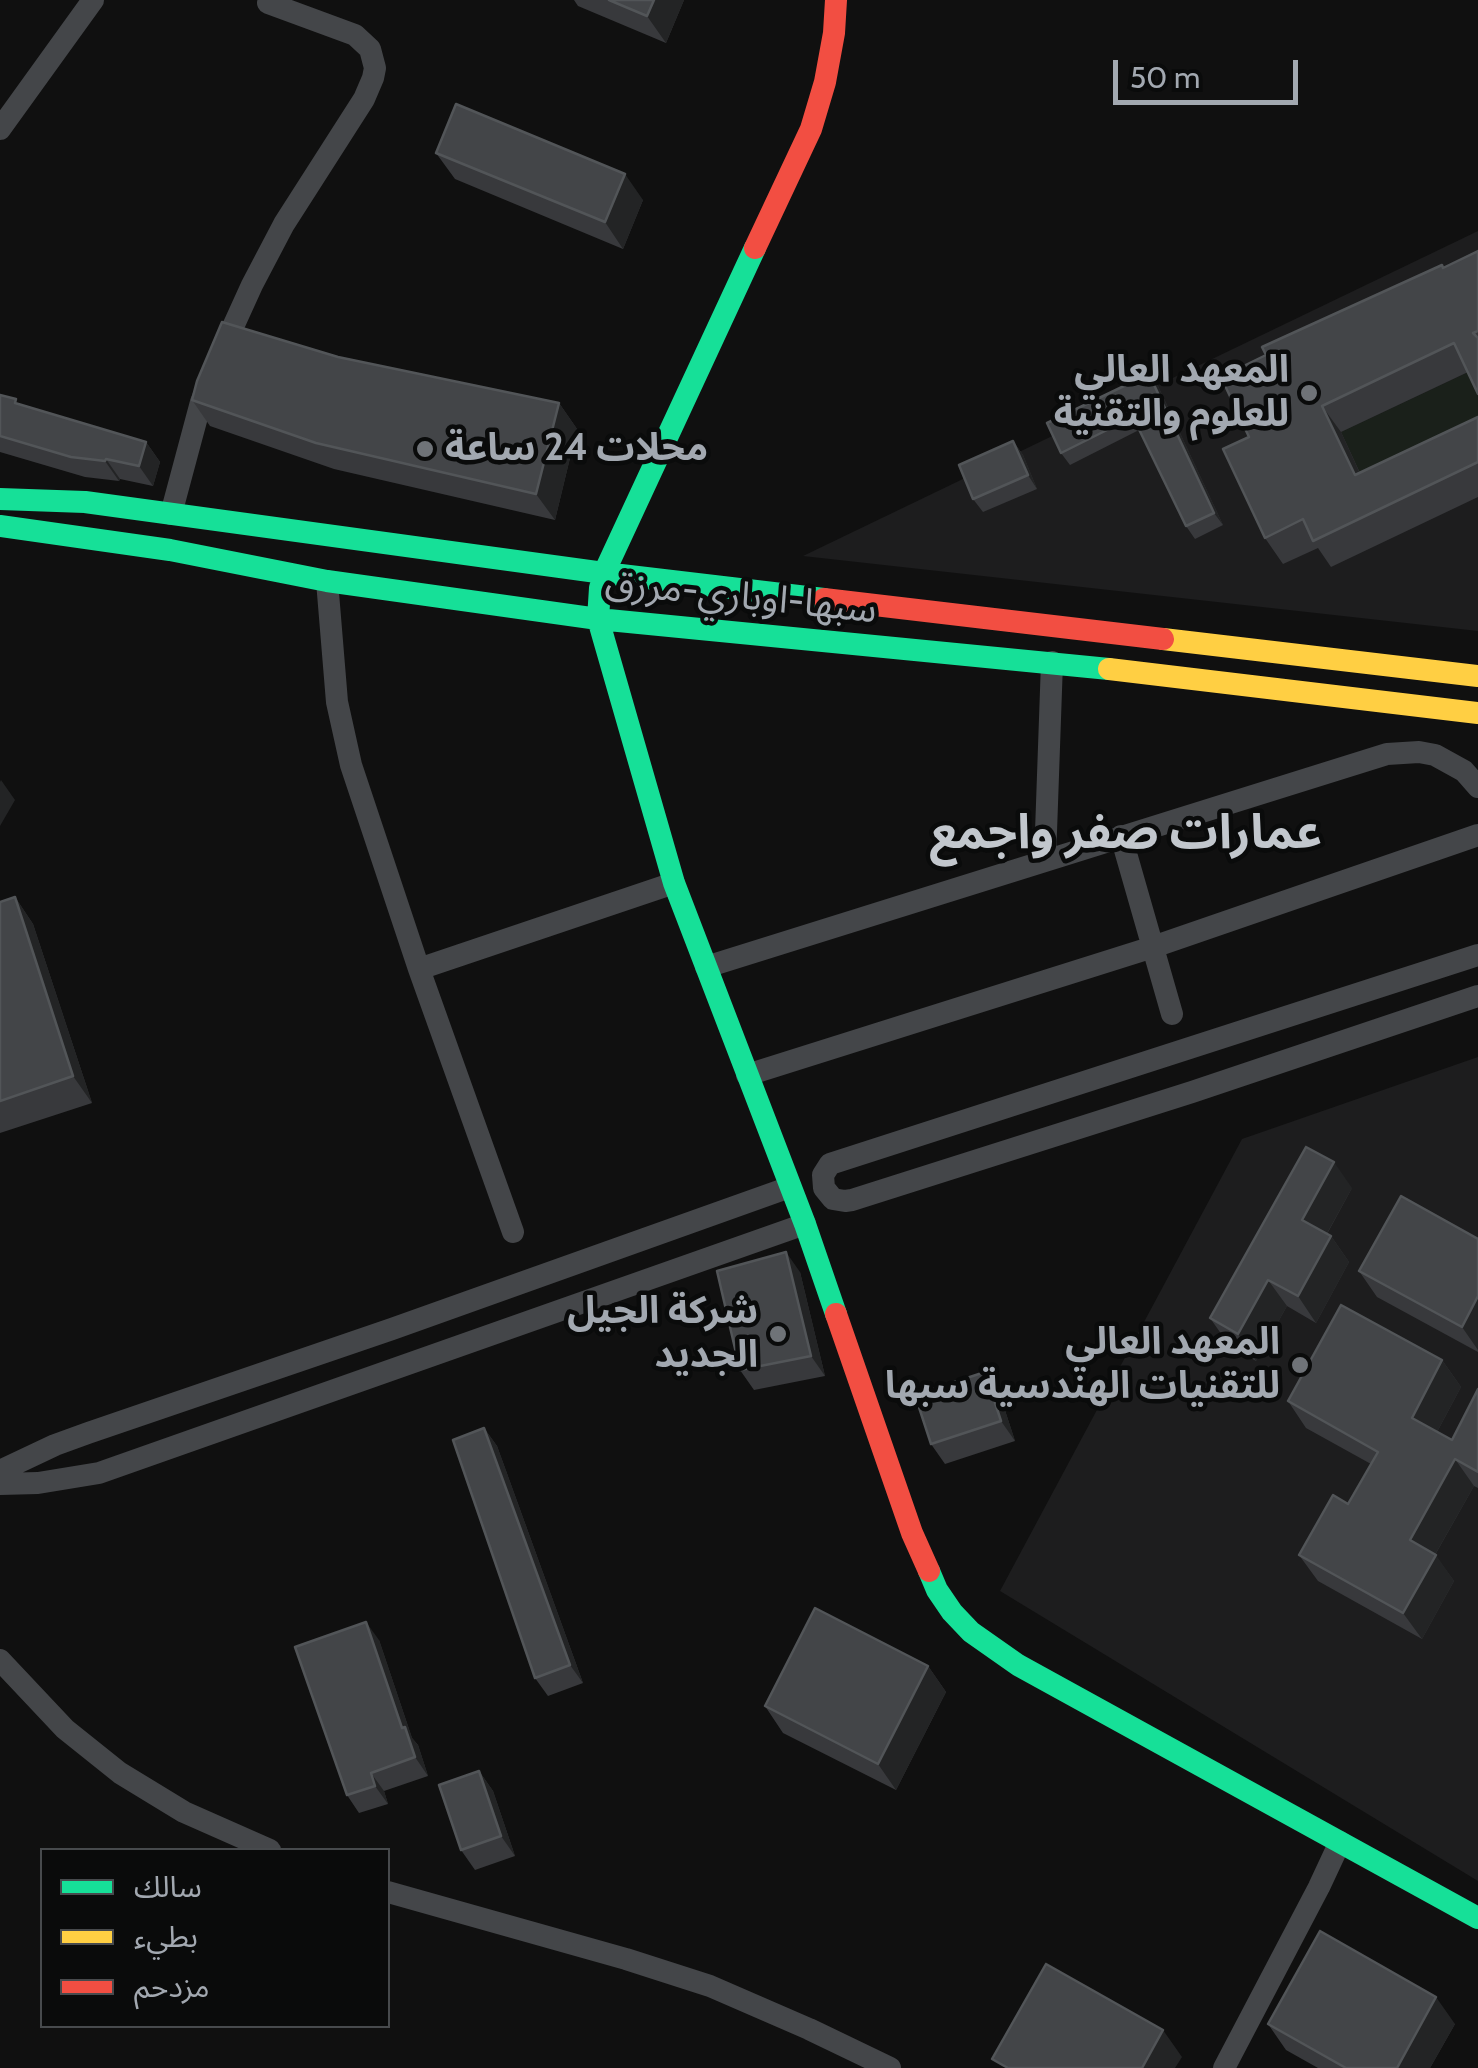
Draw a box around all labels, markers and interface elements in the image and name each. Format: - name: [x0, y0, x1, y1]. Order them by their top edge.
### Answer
- scale bar: [1118, 40, 1303, 102]
- text: 50 m: [1130, 59, 1200, 96]
- place label: المعهد العالي للعلوم والتقنية: [1054, 348, 1289, 438]
- marker: المعهد العالي للعلوم والتقنية: [1298, 382, 1320, 404]
- place label: محلات 24 ساعة: [445, 426, 708, 472]
- marker: محلات 24 ساعة: [414, 438, 436, 460]
- street label: سبها-اوباري-مرزق: [603, 560, 879, 634]
- district label: عمارات صفر واجمع: [930, 805, 1322, 863]
- place label: شركة الجيل الجديد: [567, 1289, 758, 1378]
- place label: المعهد العالي للتقنيات الهندسية سبها: [885, 1320, 1280, 1410]
- marker: شركة الجيل الجديد: [767, 1323, 789, 1345]
- marker: المعهد العالي للتقنيات الهندسية سبها: [1289, 1354, 1311, 1376]
- legend: [40, 1848, 390, 2028]
- text: سالك: [134, 1868, 202, 1905]
- text: بطيء: [134, 1918, 198, 1955]
- text: مزدحم: [134, 1968, 210, 2005]

